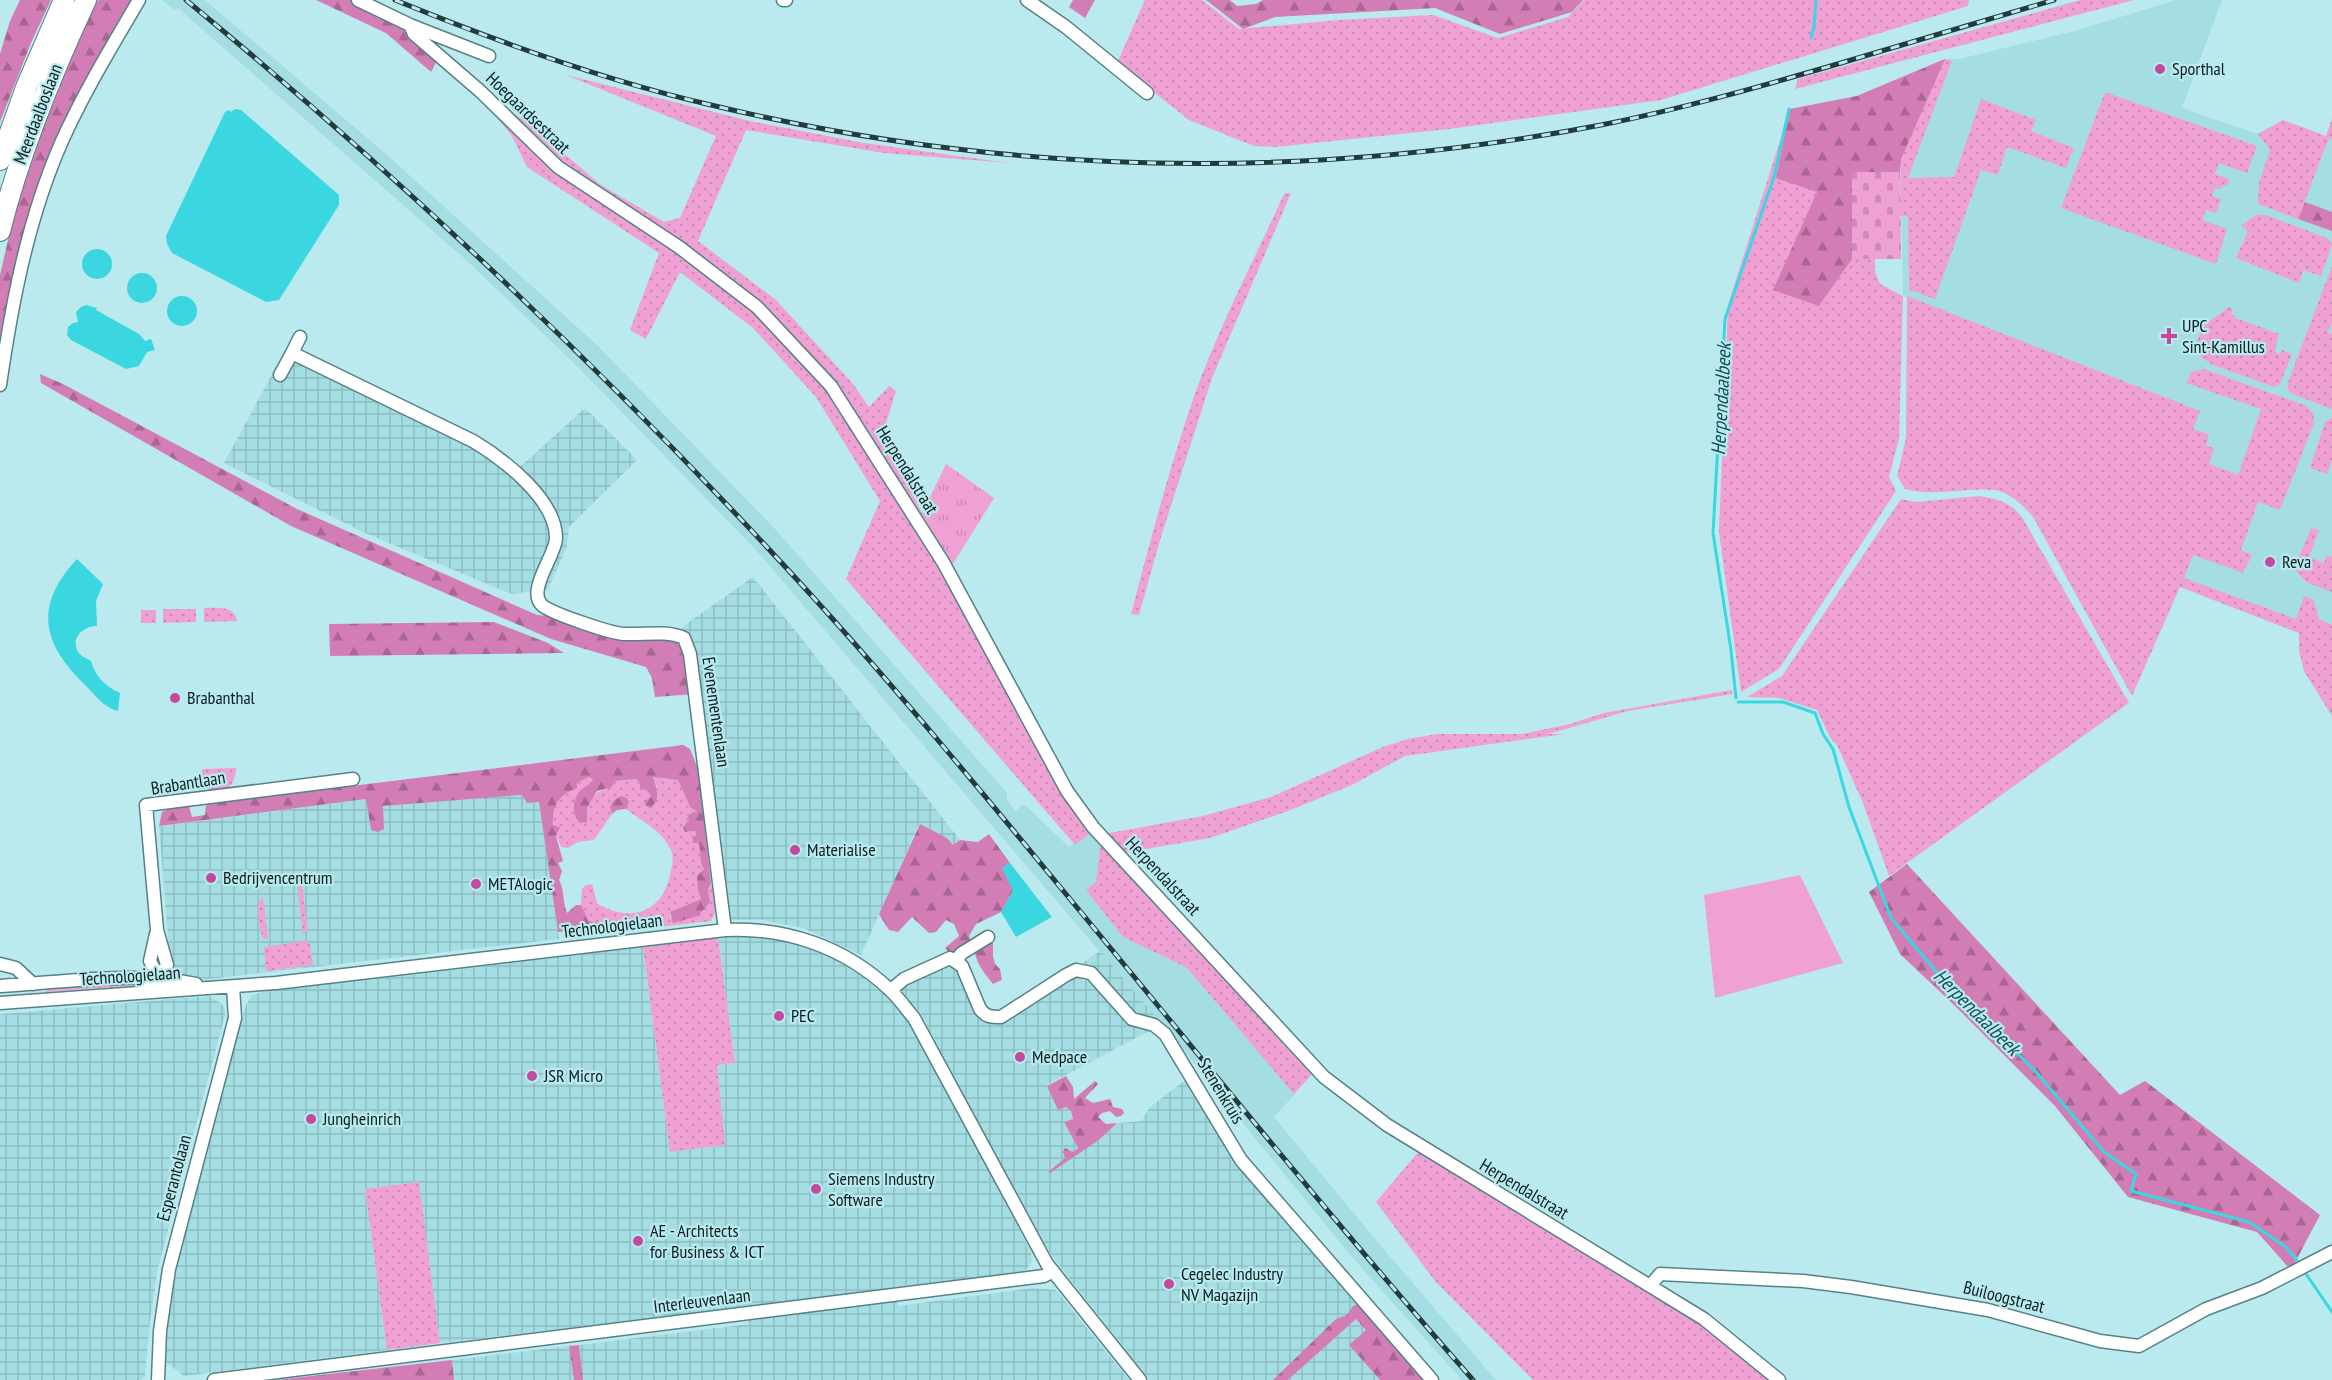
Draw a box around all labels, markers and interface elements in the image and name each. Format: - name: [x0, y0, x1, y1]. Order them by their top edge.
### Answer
- place label: Sporthal: [2172, 57, 2226, 80]
- street label: Meerdaalboslaan: [8, 60, 67, 167]
- marker: Sporthal: [2153, 62, 2167, 76]
- street label: Hoegaardsestraat: [481, 67, 575, 159]
- place label: UPC Sint-Kamillus: [2182, 314, 2265, 358]
- marker: UPC Sint-Kamillus: [2160, 327, 2178, 345]
- water label: Herpendaalbeek: [1705, 340, 1737, 456]
- street label: Herpendalstraat: [871, 421, 944, 518]
- place label: Reva: [2282, 550, 2311, 573]
- marker: Reva: [2263, 555, 2277, 569]
- street label: Evenementenlaan: [697, 655, 736, 769]
- place label: Brabanthal: [187, 686, 256, 709]
- marker: Brabanthal: [168, 691, 182, 705]
- street label: Brabantlaan: [149, 765, 227, 800]
- street label: Herpendalstraat: [1121, 831, 1206, 920]
- place label: Materialise: [807, 838, 876, 861]
- marker: Materialise: [788, 843, 802, 857]
- place label: Bedrijvencentrum: [223, 866, 333, 889]
- marker: Bedrijvencentrum: [204, 871, 218, 885]
- place label: METAlogic: [488, 872, 553, 895]
- marker: METAlogic: [469, 877, 483, 891]
- street label: Technologielaan: [560, 908, 664, 943]
- street label: Technologielaan: [79, 961, 181, 990]
- water label: Herpendaalbeek: [1928, 963, 2027, 1062]
- place label: PEC: [791, 1004, 815, 1027]
- marker: PEC: [772, 1009, 786, 1023]
- place label: Medpace: [1032, 1045, 1087, 1068]
- marker: Medpace: [1013, 1050, 1027, 1064]
- street label: Stenenkruis: [1193, 1054, 1250, 1128]
- place label: JSR Micro: [543, 1064, 603, 1087]
- marker: JSR Micro: [525, 1069, 539, 1083]
- place label: Jungheinrich: [322, 1107, 401, 1130]
- marker: Jungheinrich: [304, 1112, 318, 1126]
- street label: Esperantolaan: [151, 1132, 196, 1223]
- street label: Herpendalstraat: [1476, 1153, 1573, 1224]
- place label: Siemens Industry Software: [828, 1167, 935, 1211]
- marker: Siemens Industry Software: [809, 1182, 823, 1196]
- place label: AE - Architects for Business & ICT: [650, 1219, 764, 1263]
- marker: AE - Architects for Business & ICT: [631, 1234, 645, 1248]
- place label: Cegelec Industry NV Magazijn: [1181, 1262, 1283, 1306]
- street label: Builoogstraat: [1961, 1275, 2047, 1318]
- marker: Cegelec Industry NV Magazijn: [1162, 1277, 1176, 1291]
- street label: Interleuvenlaan: [652, 1283, 752, 1318]

